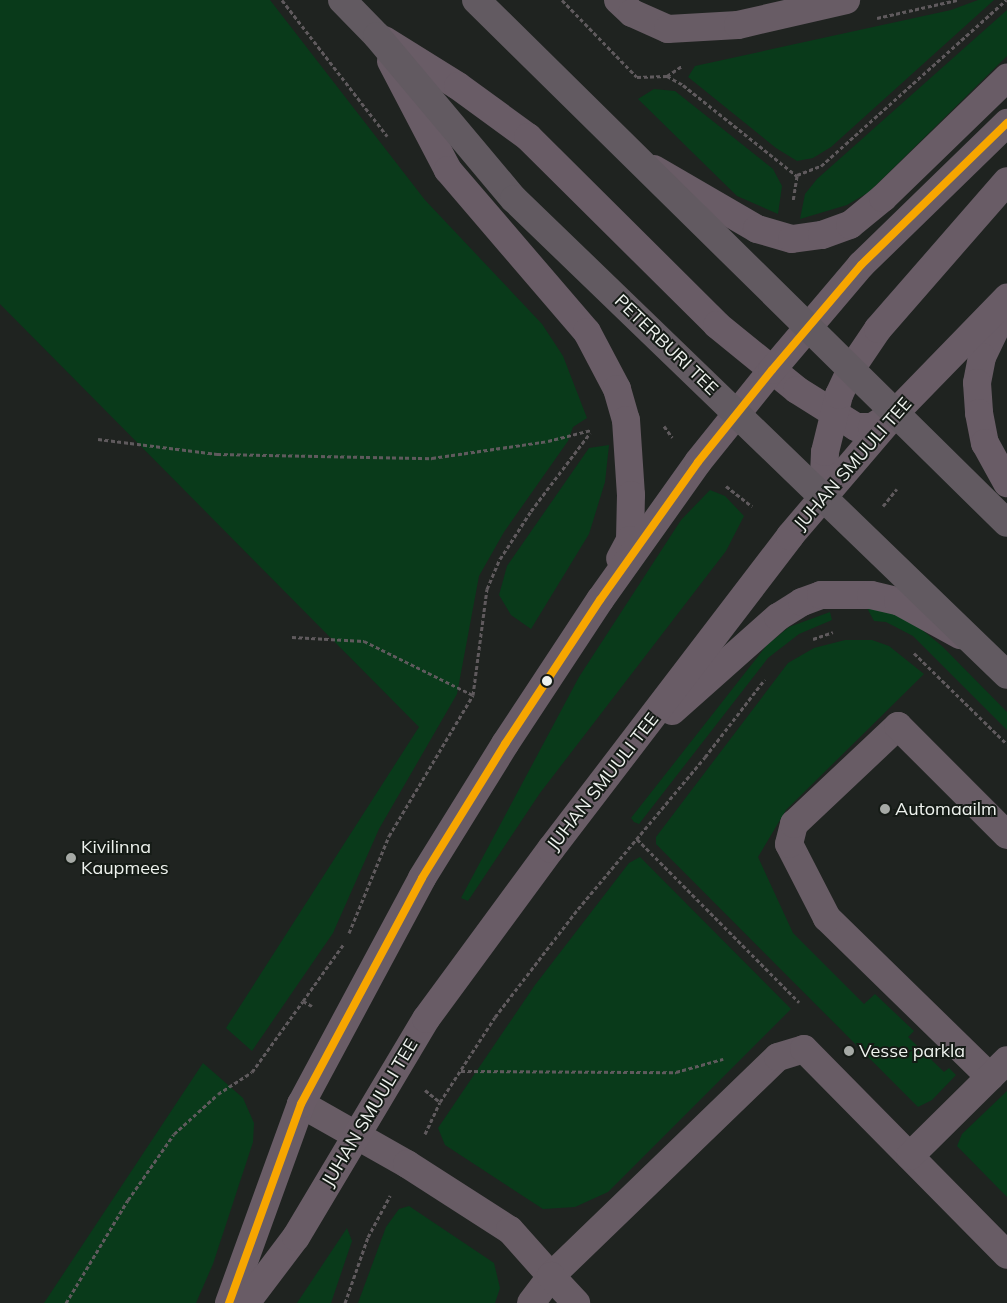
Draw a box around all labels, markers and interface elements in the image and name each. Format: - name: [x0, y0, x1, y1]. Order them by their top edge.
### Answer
- street label: PETERBURI TEE: [610, 290, 722, 400]
- street label: JUHAN SMUULI TEE: [790, 393, 916, 535]
- unlabelled marker: [542, 676, 552, 686]
- street label: JUHAN SMUULI TEE: [543, 709, 663, 855]
- place label: Automaailm: [895, 798, 997, 820]
- marker: Automaailm: [879, 803, 891, 815]
- place label: Kivilinna Kaupmees: [81, 837, 169, 880]
- marker: Kivilinna Kaupmees: [65, 852, 77, 864]
- street label: JUHAN SMUULI TEE: [317, 1035, 423, 1191]
- place label: Vesse parkla: [859, 1040, 965, 1062]
- marker: Vesse parkla: [843, 1045, 855, 1057]

